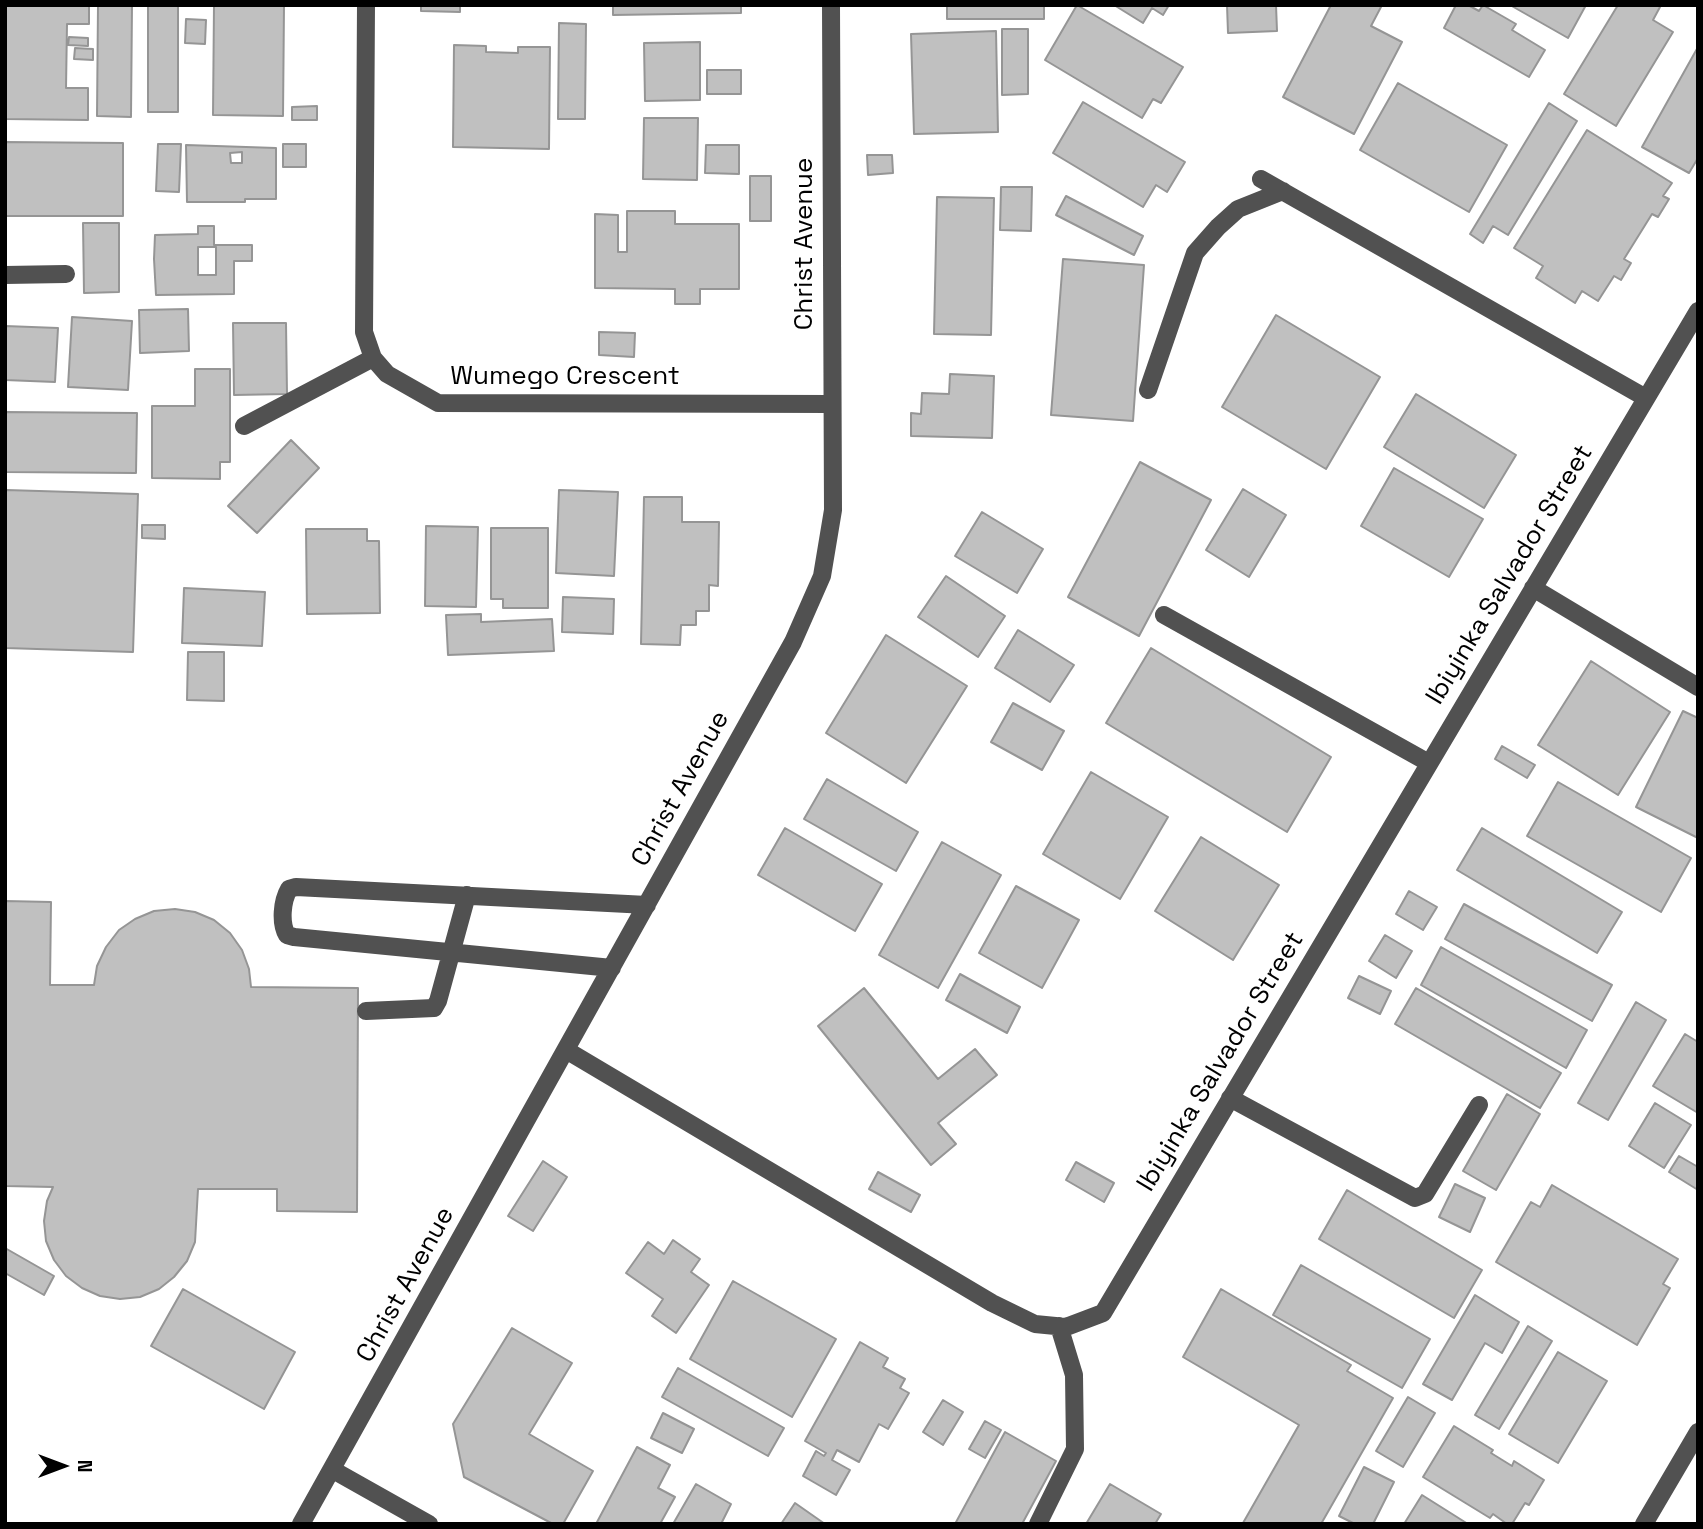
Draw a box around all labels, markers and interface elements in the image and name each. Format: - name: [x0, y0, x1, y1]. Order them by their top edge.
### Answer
- street label: Christ Avenue: [789, 158, 821, 330]
- street label: Wumego Crescent: [450, 361, 680, 393]
- street label: Ibiyinka Salvador Street: [1420, 440, 1600, 710]
- street label: Christ Avenue: [625, 706, 737, 872]
- street label: Ibiyinka Salvador Street: [1131, 927, 1311, 1197]
- street label: Christ Avenue: [350, 1202, 462, 1368]
- north arrow: [28, 1431, 98, 1501]
- text: N: [72, 1460, 97, 1472]

